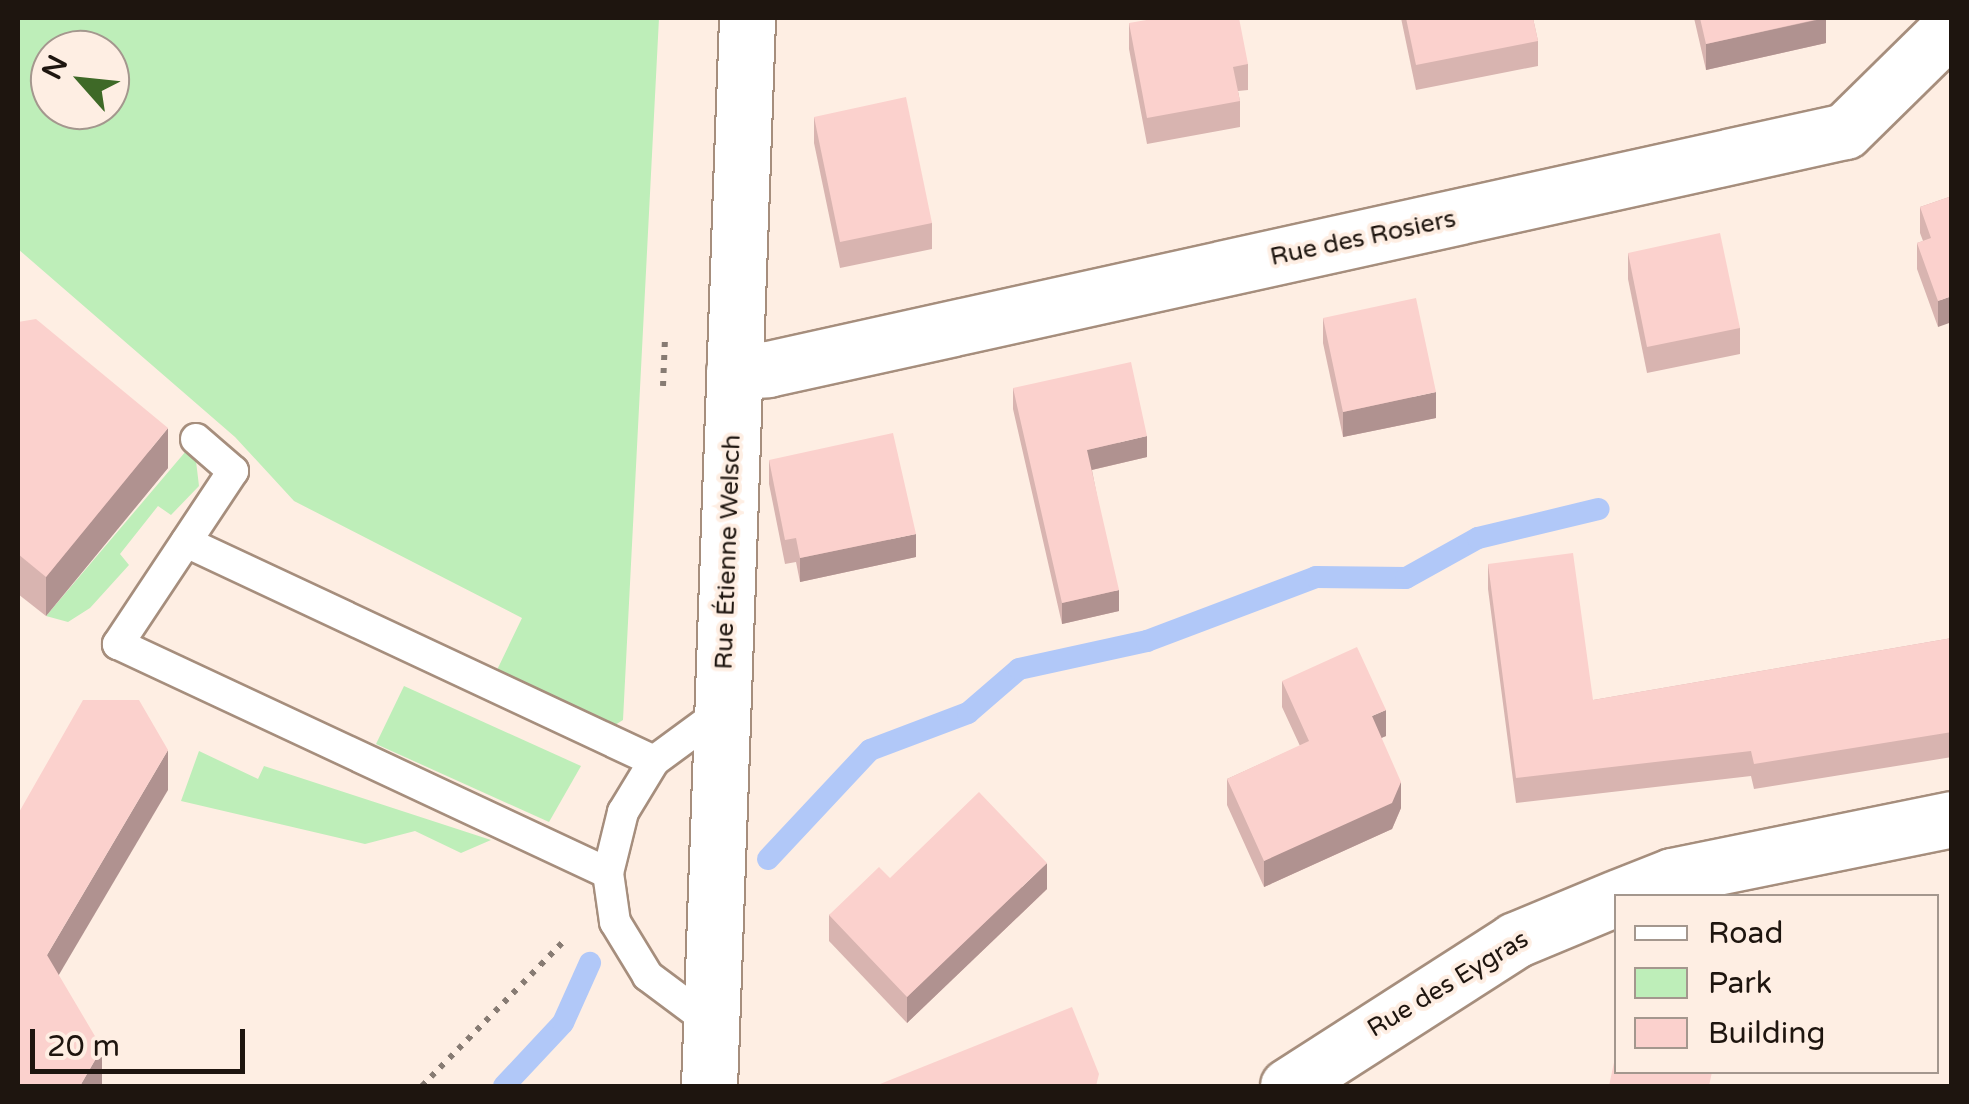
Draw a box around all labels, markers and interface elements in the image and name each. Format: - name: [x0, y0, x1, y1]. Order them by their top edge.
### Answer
- north arrow: [30, 30, 130, 130]
- text: N: [35, 50, 75, 85]
- street label: Rue des Rosiers: [1267, 204, 1459, 272]
- street label: Rue Étienne Welsch: [709, 434, 747, 670]
- legend: [1614, 894, 1939, 1074]
- text: Road: [1708, 915, 1783, 952]
- street label: Rue des Eygras: [1362, 924, 1534, 1044]
- text: Park: [1708, 965, 1772, 1002]
- scale bar: [35, 1009, 250, 1071]
- text: Building: [1708, 1015, 1825, 1052]
- text: 20 m: [47, 1028, 120, 1065]

